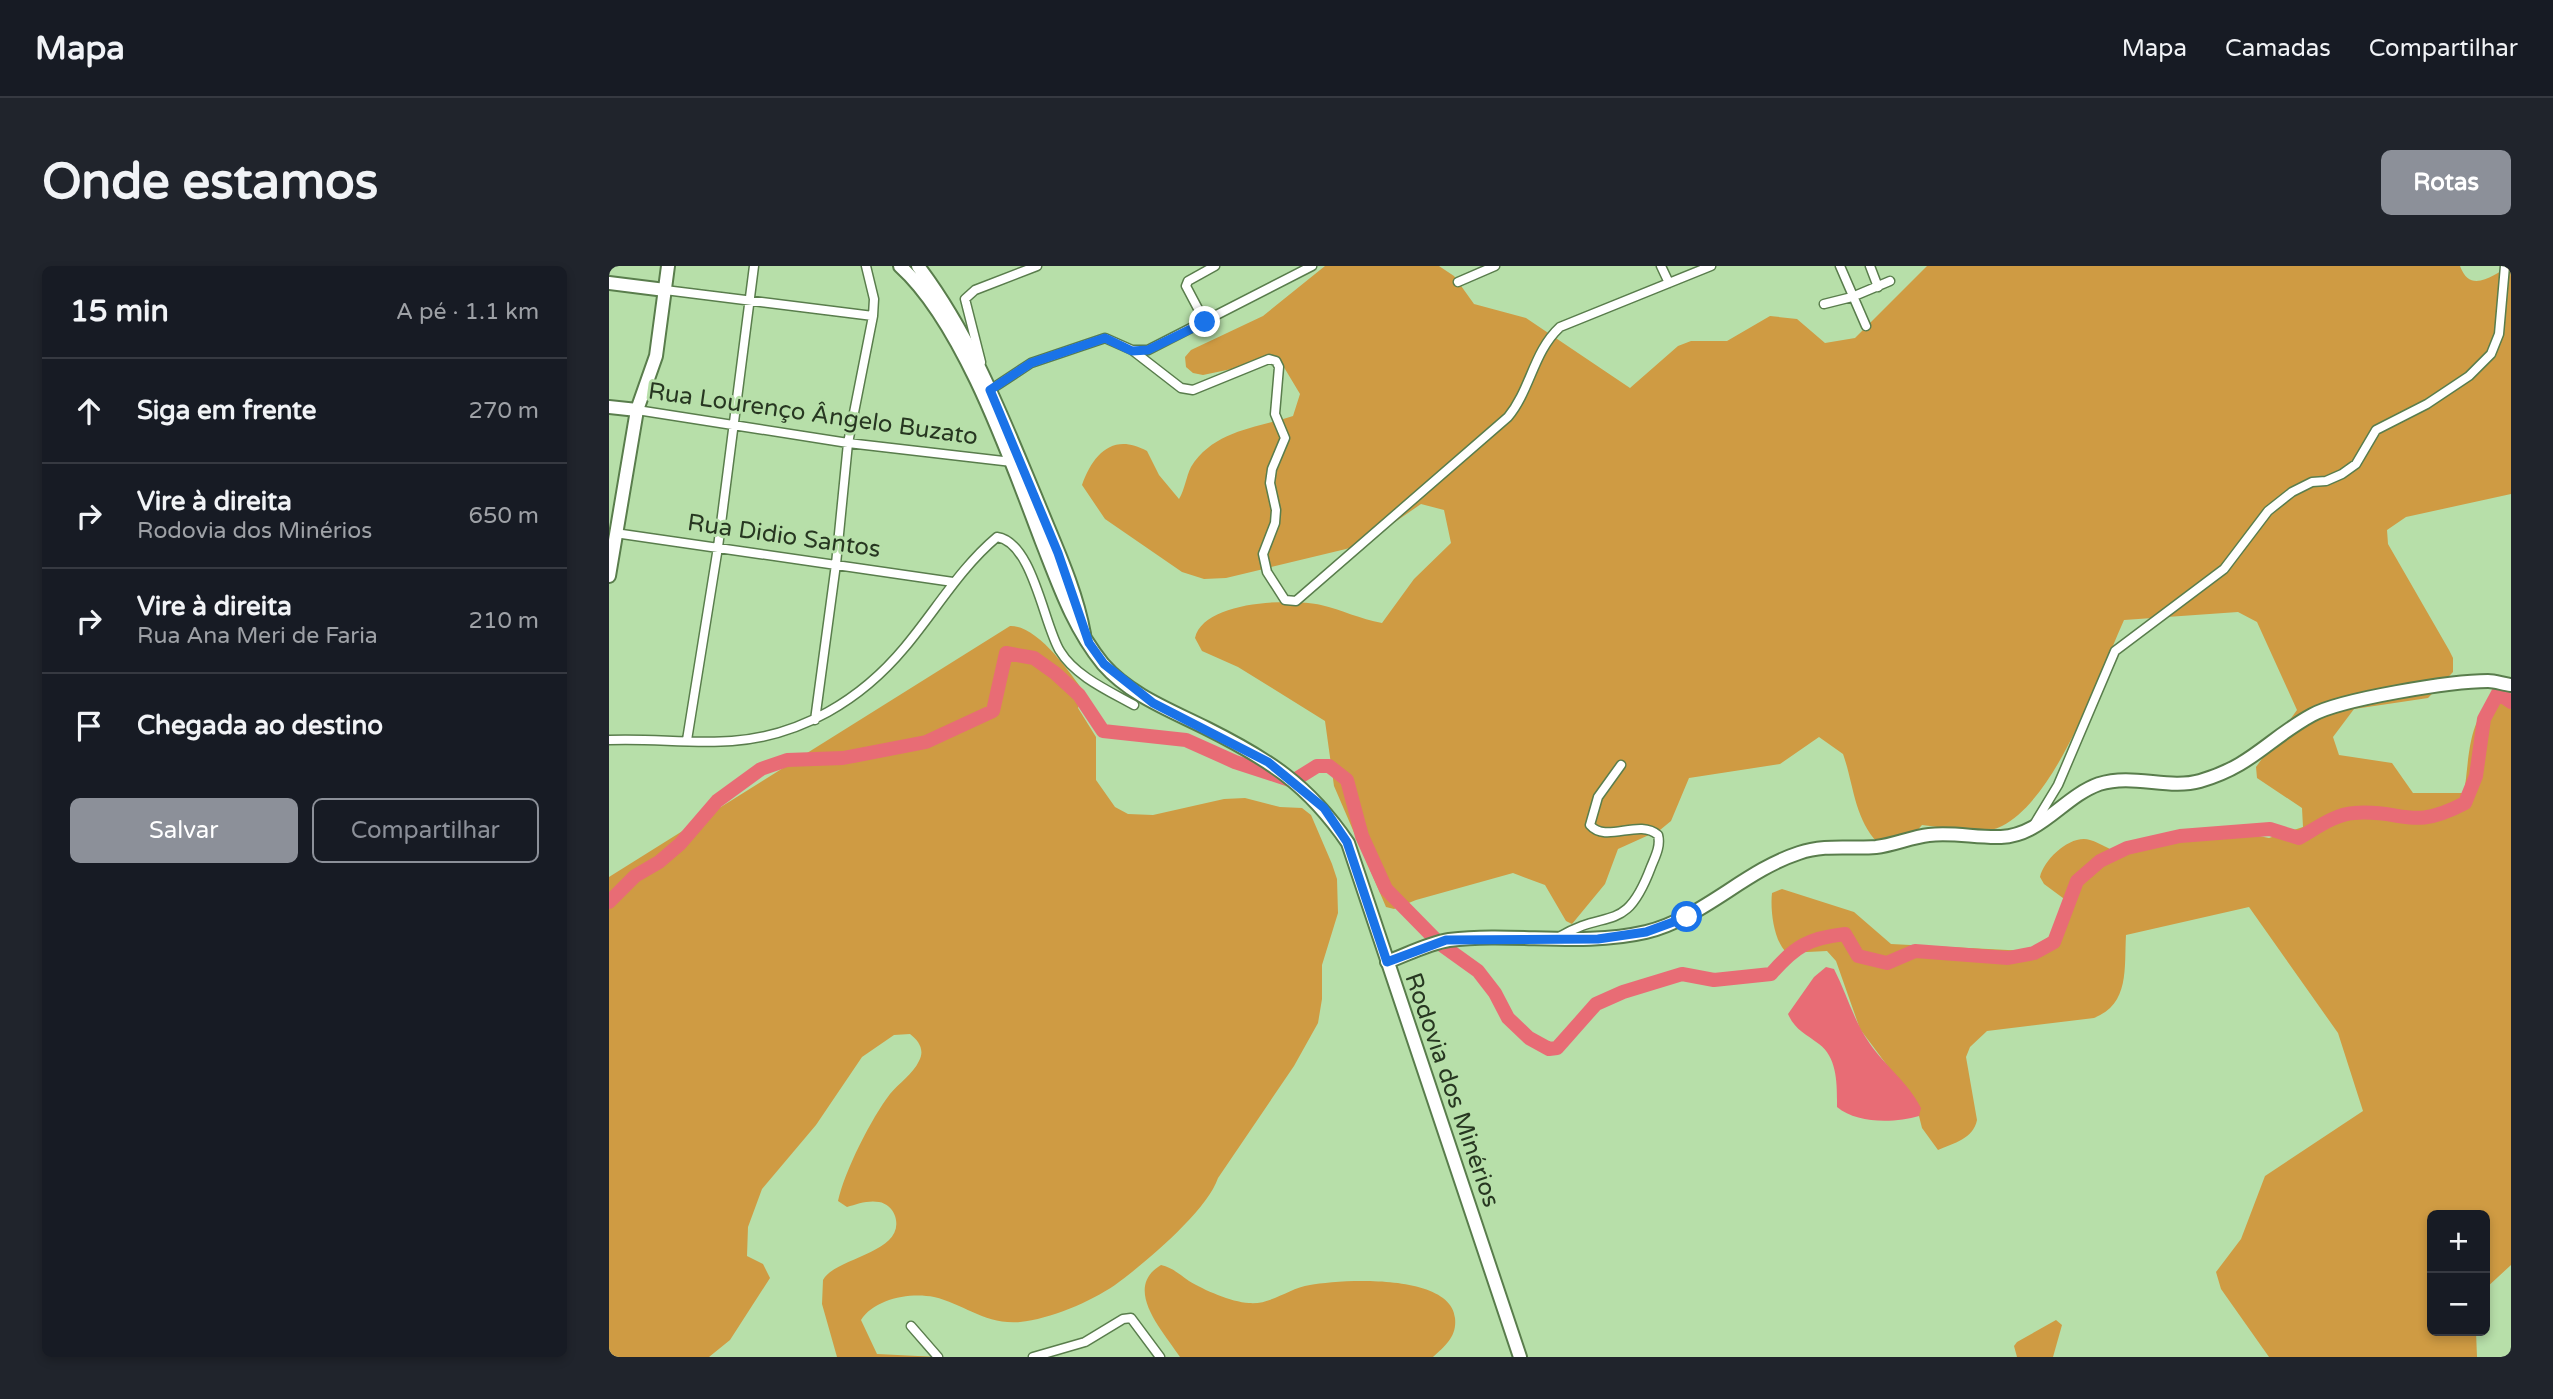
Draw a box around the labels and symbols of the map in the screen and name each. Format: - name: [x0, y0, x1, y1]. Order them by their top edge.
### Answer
- route end: [1189, 306, 1220, 337]
- street label: Rua Lourenço Ângelo Buzato: [646, 376, 980, 452]
- street label: Rua Didio Santos: [686, 508, 882, 564]
- route start: [1671, 901, 1702, 932]
- street label: Rodovia dos Minérios: [1398, 969, 1506, 1211]

